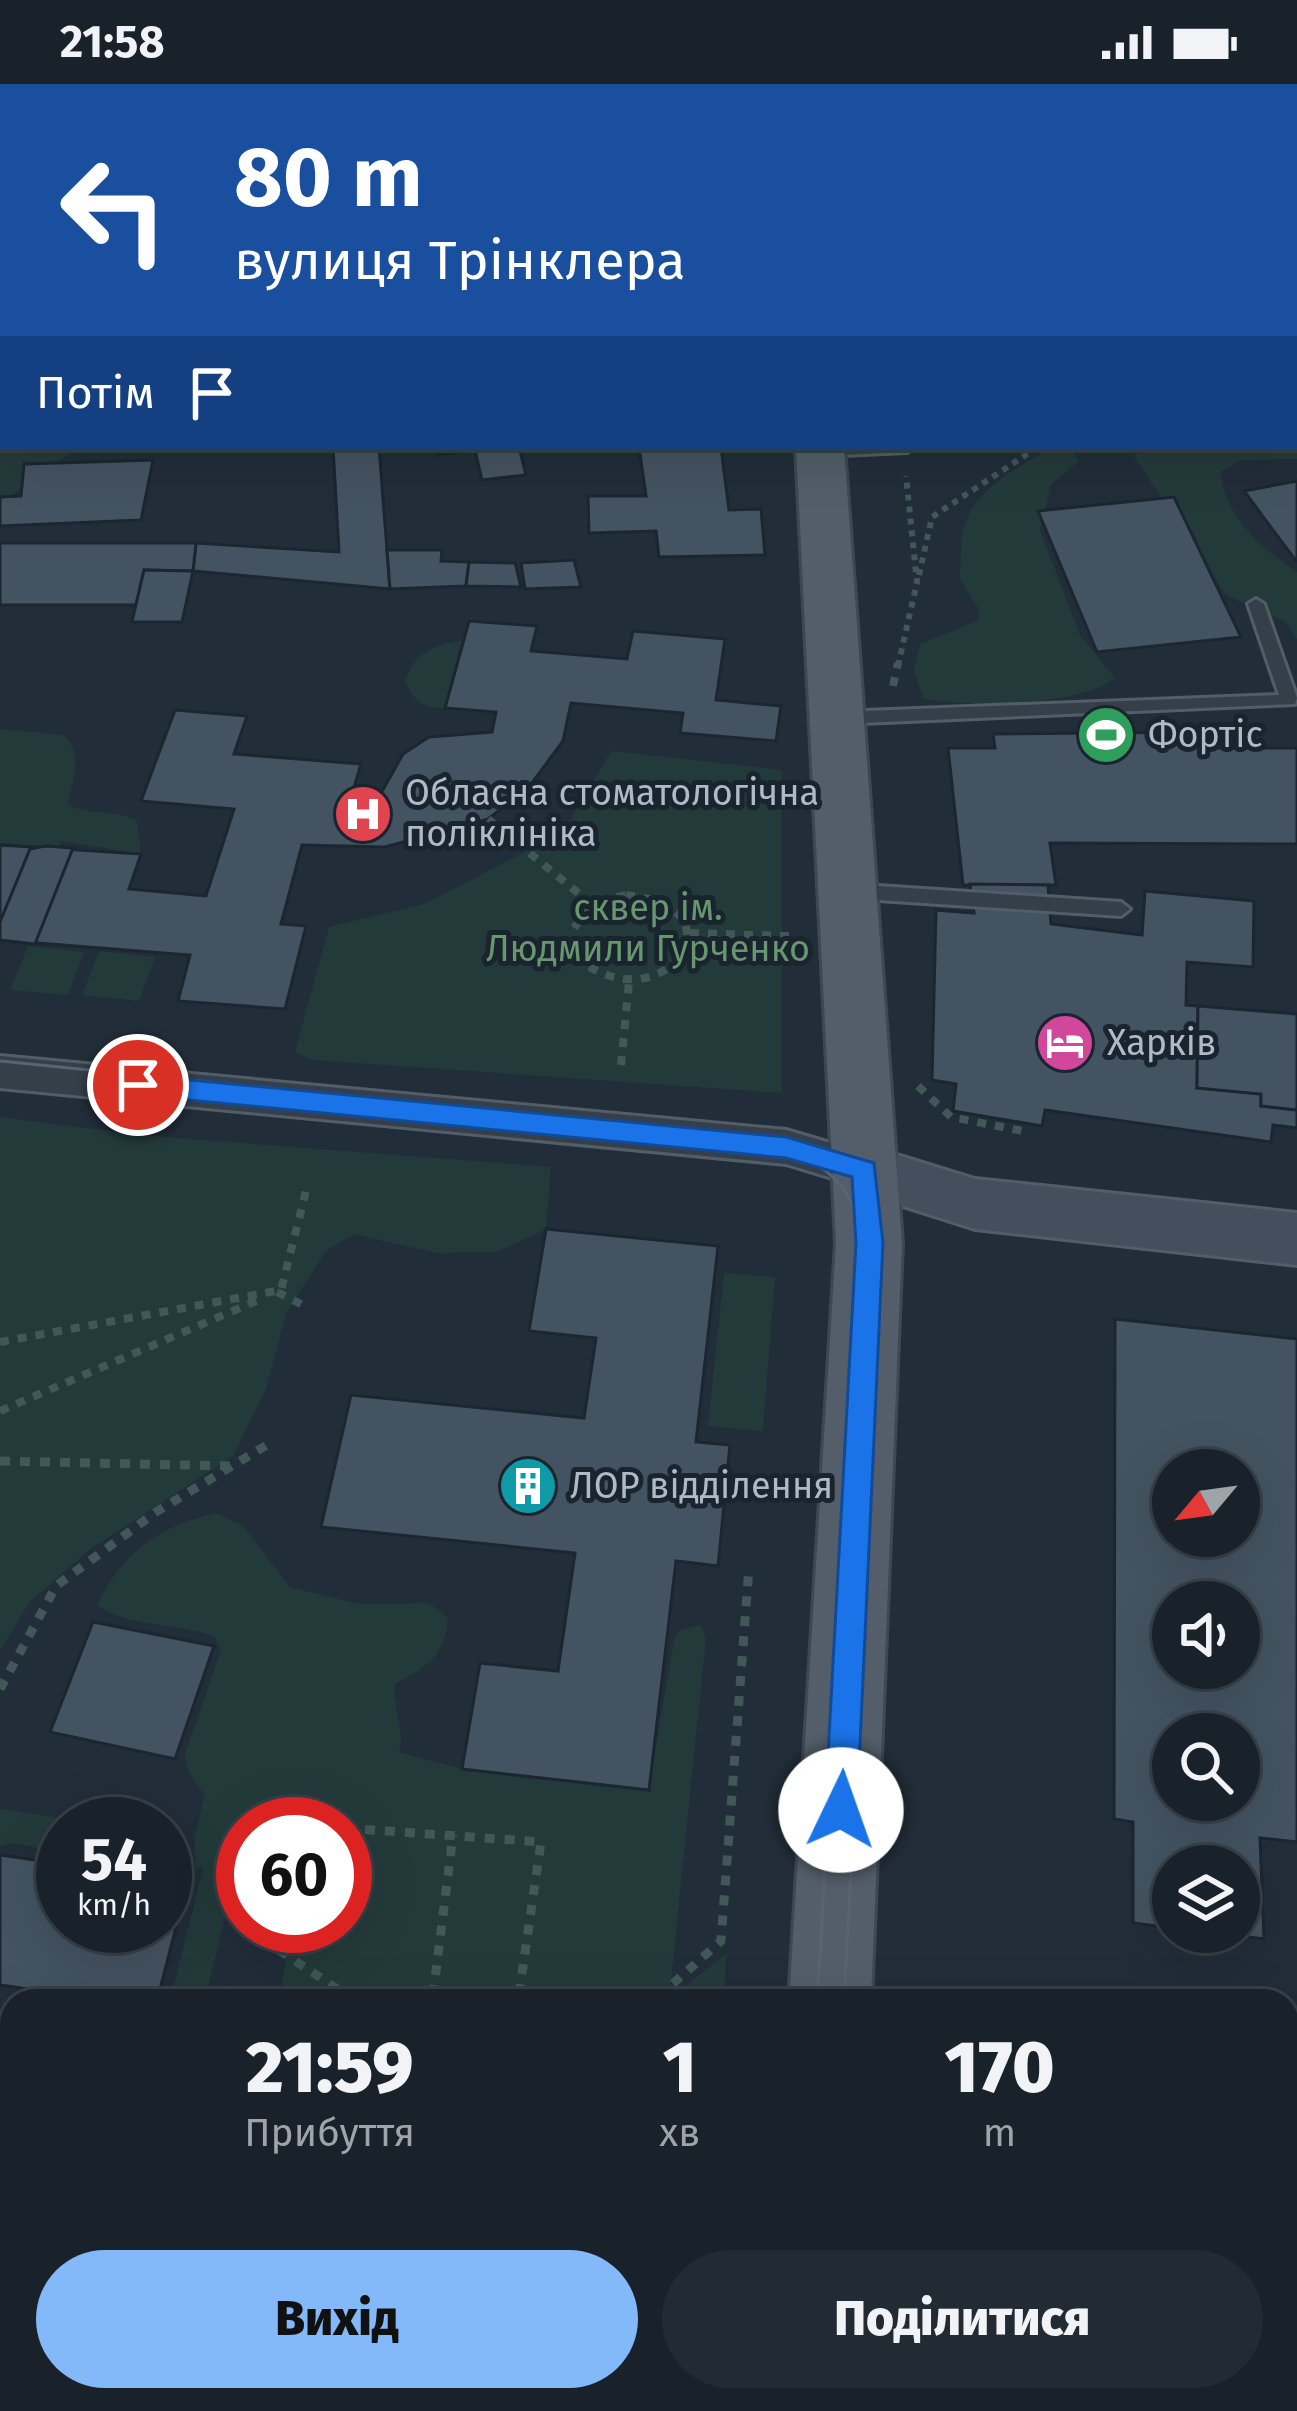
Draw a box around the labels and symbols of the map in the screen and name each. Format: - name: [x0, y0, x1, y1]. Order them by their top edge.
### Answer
- sports icon: Фортiс: [1075, 704, 1137, 766]
- place label: Фортiс: [1148, 713, 1263, 757]
- place label: Обласна стоматологічна поліклініка: [405, 771, 819, 856]
- hospital icon: Обласна стоматологічна поліклініка: [332, 783, 394, 845]
- park label: сквер ім. Людмили Гурченко: [486, 886, 810, 971]
- hotel icon: Харків: [1034, 1012, 1096, 1074]
- place label: Харків: [1107, 1021, 1216, 1065]
- pin: [87, 1034, 189, 1136]
- north arrow: [1152, 1449, 1260, 1557]
- building icon: ЛОР відділення: [497, 1455, 559, 1517]
- place label: ЛОР відділення: [570, 1464, 833, 1508]
- position arrow: [778, 1747, 904, 1873]
- speed limit sign: 60: [216, 1797, 372, 1953]

